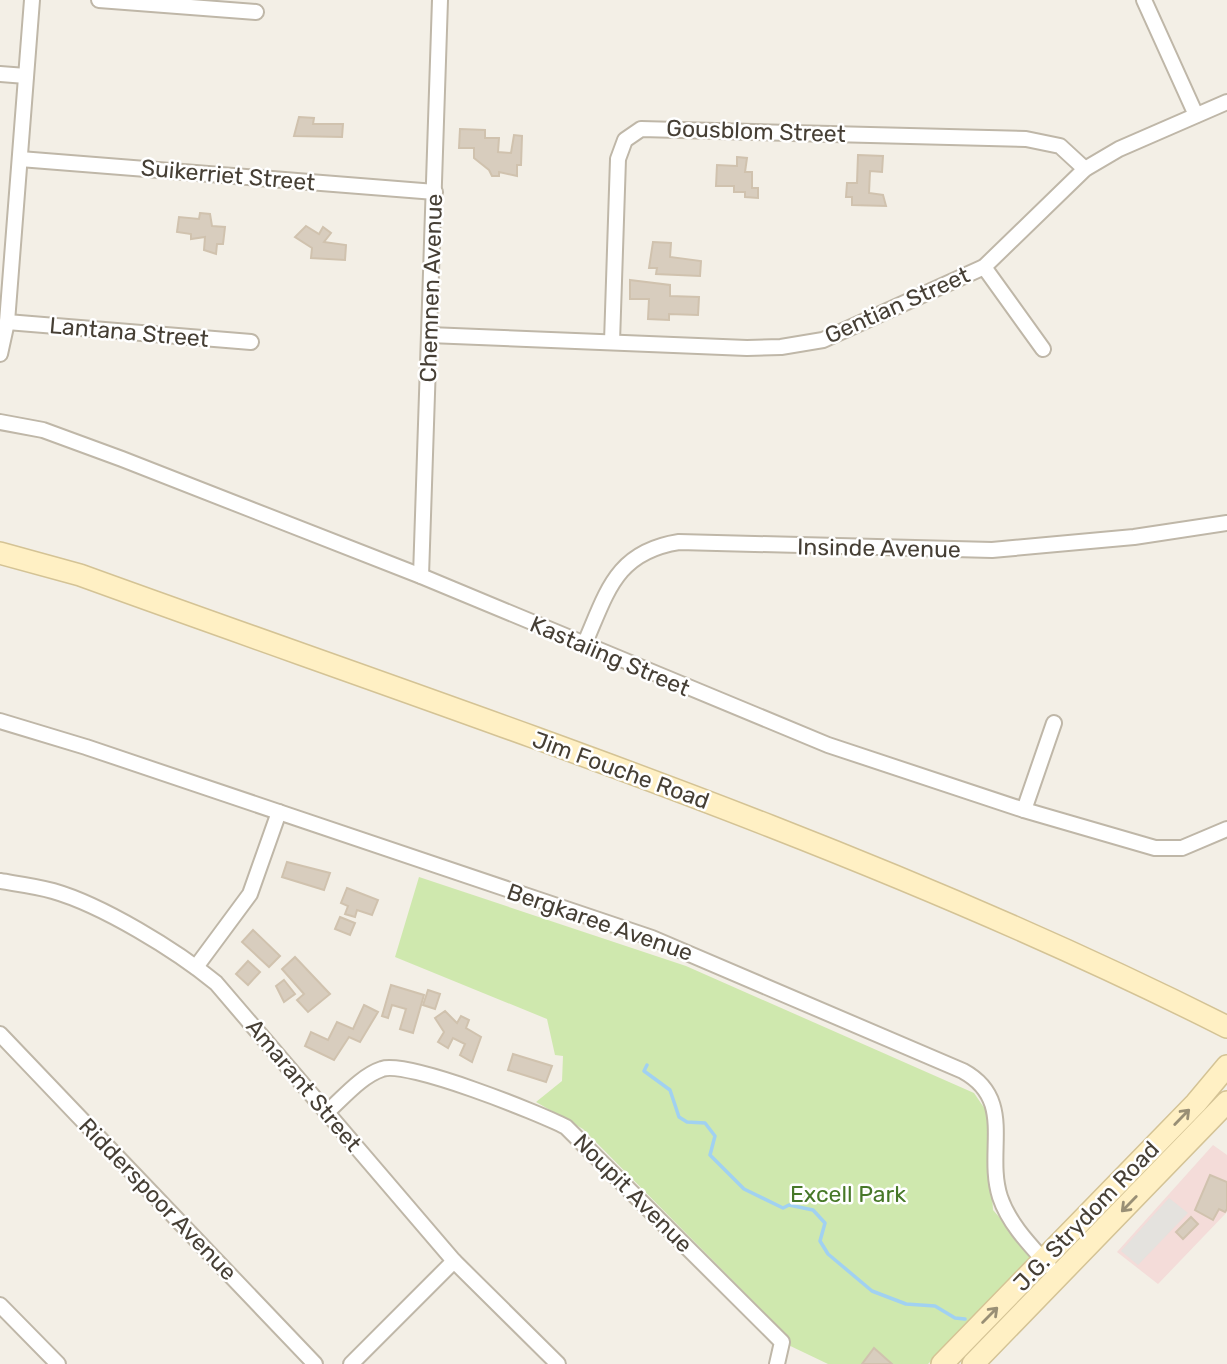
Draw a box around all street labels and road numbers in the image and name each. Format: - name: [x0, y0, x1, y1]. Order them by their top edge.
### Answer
- street label: Gousblom Street: [666, 114, 846, 148]
- street label: Suikerriet Street: [140, 153, 316, 197]
- street label: Chemnen Avenue: [414, 193, 448, 383]
- street label: Gentian Street: [820, 261, 974, 349]
- street label: Lantana Street: [48, 311, 210, 353]
- street label: Insinde Avenue: [797, 533, 961, 563]
- street label: Kastaiing Street: [526, 610, 694, 702]
- street label: Jim Fouche Road: [529, 725, 713, 815]
- street label: Bergkaree Avenue: [503, 877, 697, 967]
- street label: Amarant Street: [240, 1013, 368, 1157]
- street label: Ridderspoor Avenue: [73, 1112, 243, 1286]
- street label: Noupit Avenue: [568, 1128, 698, 1258]
- street label: J.G. Strydom Road: [1007, 1135, 1165, 1297]

